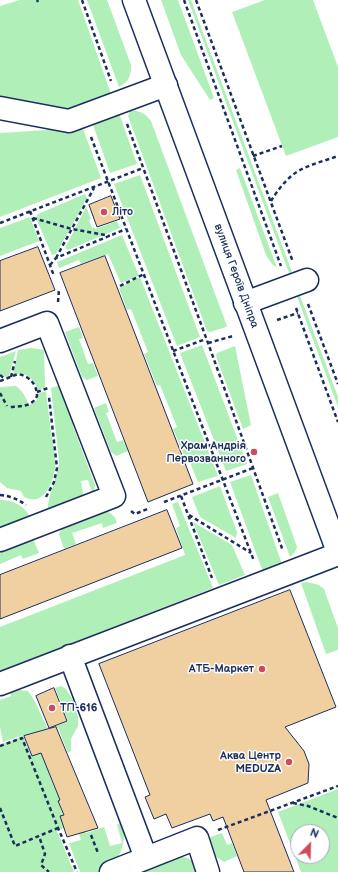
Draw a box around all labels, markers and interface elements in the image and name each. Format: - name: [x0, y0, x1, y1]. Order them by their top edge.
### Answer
- place label: Літо: [112, 205, 133, 219]
- marker: Літо: [99, 207, 109, 217]
- street label: вулиця Героїв Дніпра: [211, 222, 261, 330]
- place label: Храм Андрія Первозванного: [167, 439, 246, 465]
- marker: Храм Андрія Первозванного: [249, 447, 259, 457]
- place label: АТБ-Маркет: [189, 662, 254, 676]
- marker: АТБ-Маркет: [257, 664, 267, 674]
- place label: ТП-616: [60, 701, 97, 715]
- marker: ТП-616: [47, 703, 57, 713]
- place label: Аква Центр MEDUZA: [220, 749, 281, 775]
- marker: Аква Центр MEDUZA: [284, 757, 294, 767]
- north arrow: [290, 824, 330, 864]
- text: N: [308, 826, 321, 841]

